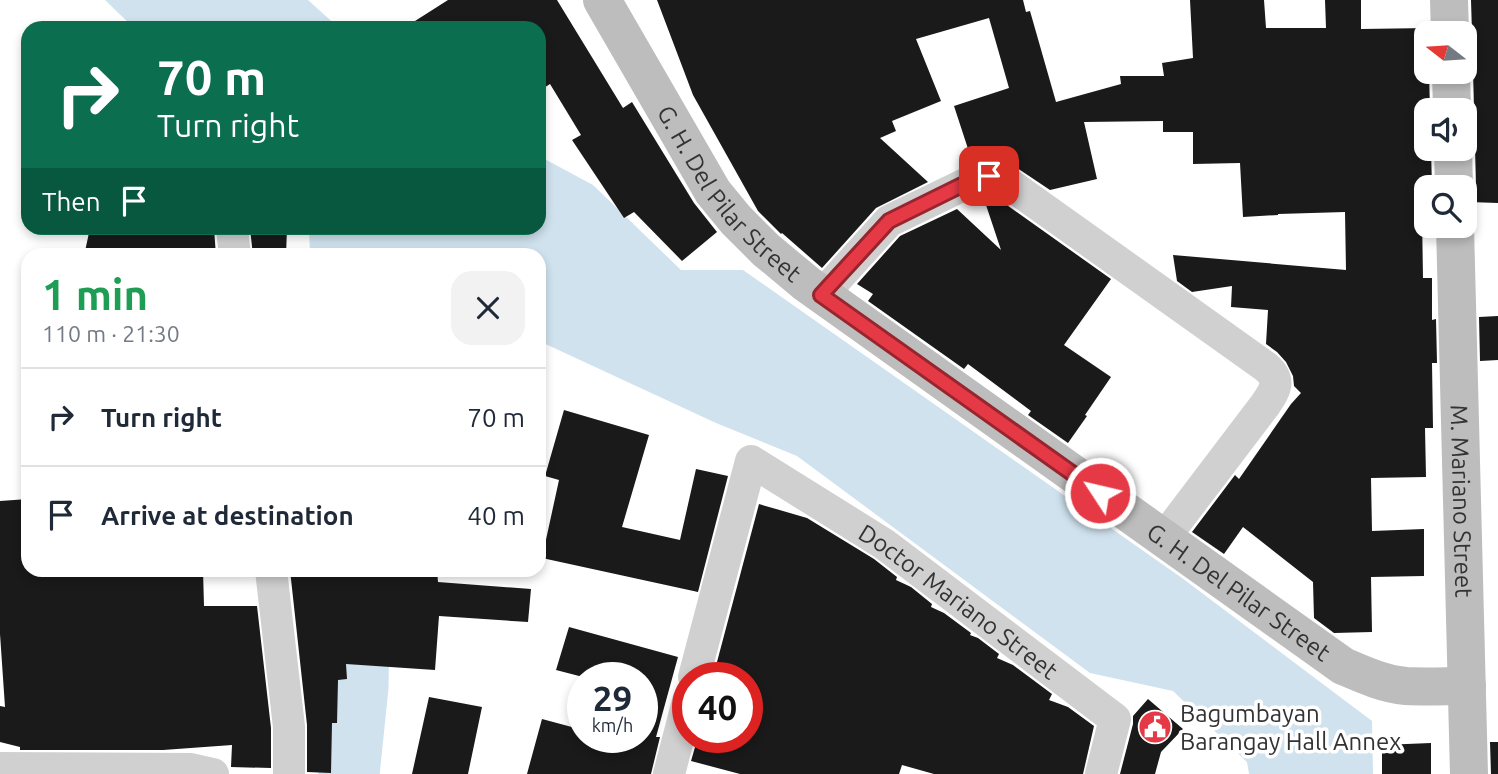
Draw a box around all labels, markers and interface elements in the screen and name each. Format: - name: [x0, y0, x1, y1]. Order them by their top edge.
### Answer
- north arrow: [1414, 21, 1477, 84]
- map controls: [1414, 21, 1477, 238]
- icon: right: [42, 49, 133, 140]
- text: 70 m: [157, 49, 266, 104]
- button: sound: [1414, 98, 1477, 161]
- street label: G. H. Del Pilar Street: [652, 100, 807, 287]
- text: Turn right: [157, 107, 299, 143]
- pin: [959, 146, 1019, 206]
- icon: arrive: [970, 157, 1008, 195]
- button: search: [1414, 175, 1477, 238]
- icon: arrive: [115, 182, 153, 220]
- text: Then: [42, 187, 101, 216]
- text: 1 min: [42, 271, 148, 318]
- button: close: [451, 271, 525, 345]
- text: 110 m · 21:30: [42, 321, 180, 346]
- icon: right: [42, 398, 80, 436]
- text: Turn right: [101, 403, 222, 432]
- text: 70 m: [467, 403, 525, 432]
- street label: M. Mariano Street: [1446, 404, 1478, 598]
- position arrow: [1063, 456, 1137, 530]
- icon: arrive: [42, 496, 80, 534]
- text: Arrive at destination: [101, 501, 354, 530]
- text: 40 m: [467, 501, 525, 530]
- street label: G. H. Del Pilar Street: [1142, 517, 1336, 666]
- street label: Doctor Mariano Street: [854, 518, 1063, 685]
- speed limit sign: 40: [672, 662, 763, 753]
- text: 29: [593, 678, 632, 718]
- place label: Bagumbayan Barangay Hall Annex: [1180, 700, 1401, 755]
- public building icon: Bagumbayan Barangay Hall Annex: [1136, 708, 1174, 746]
- text: km/h: [592, 715, 633, 735]

